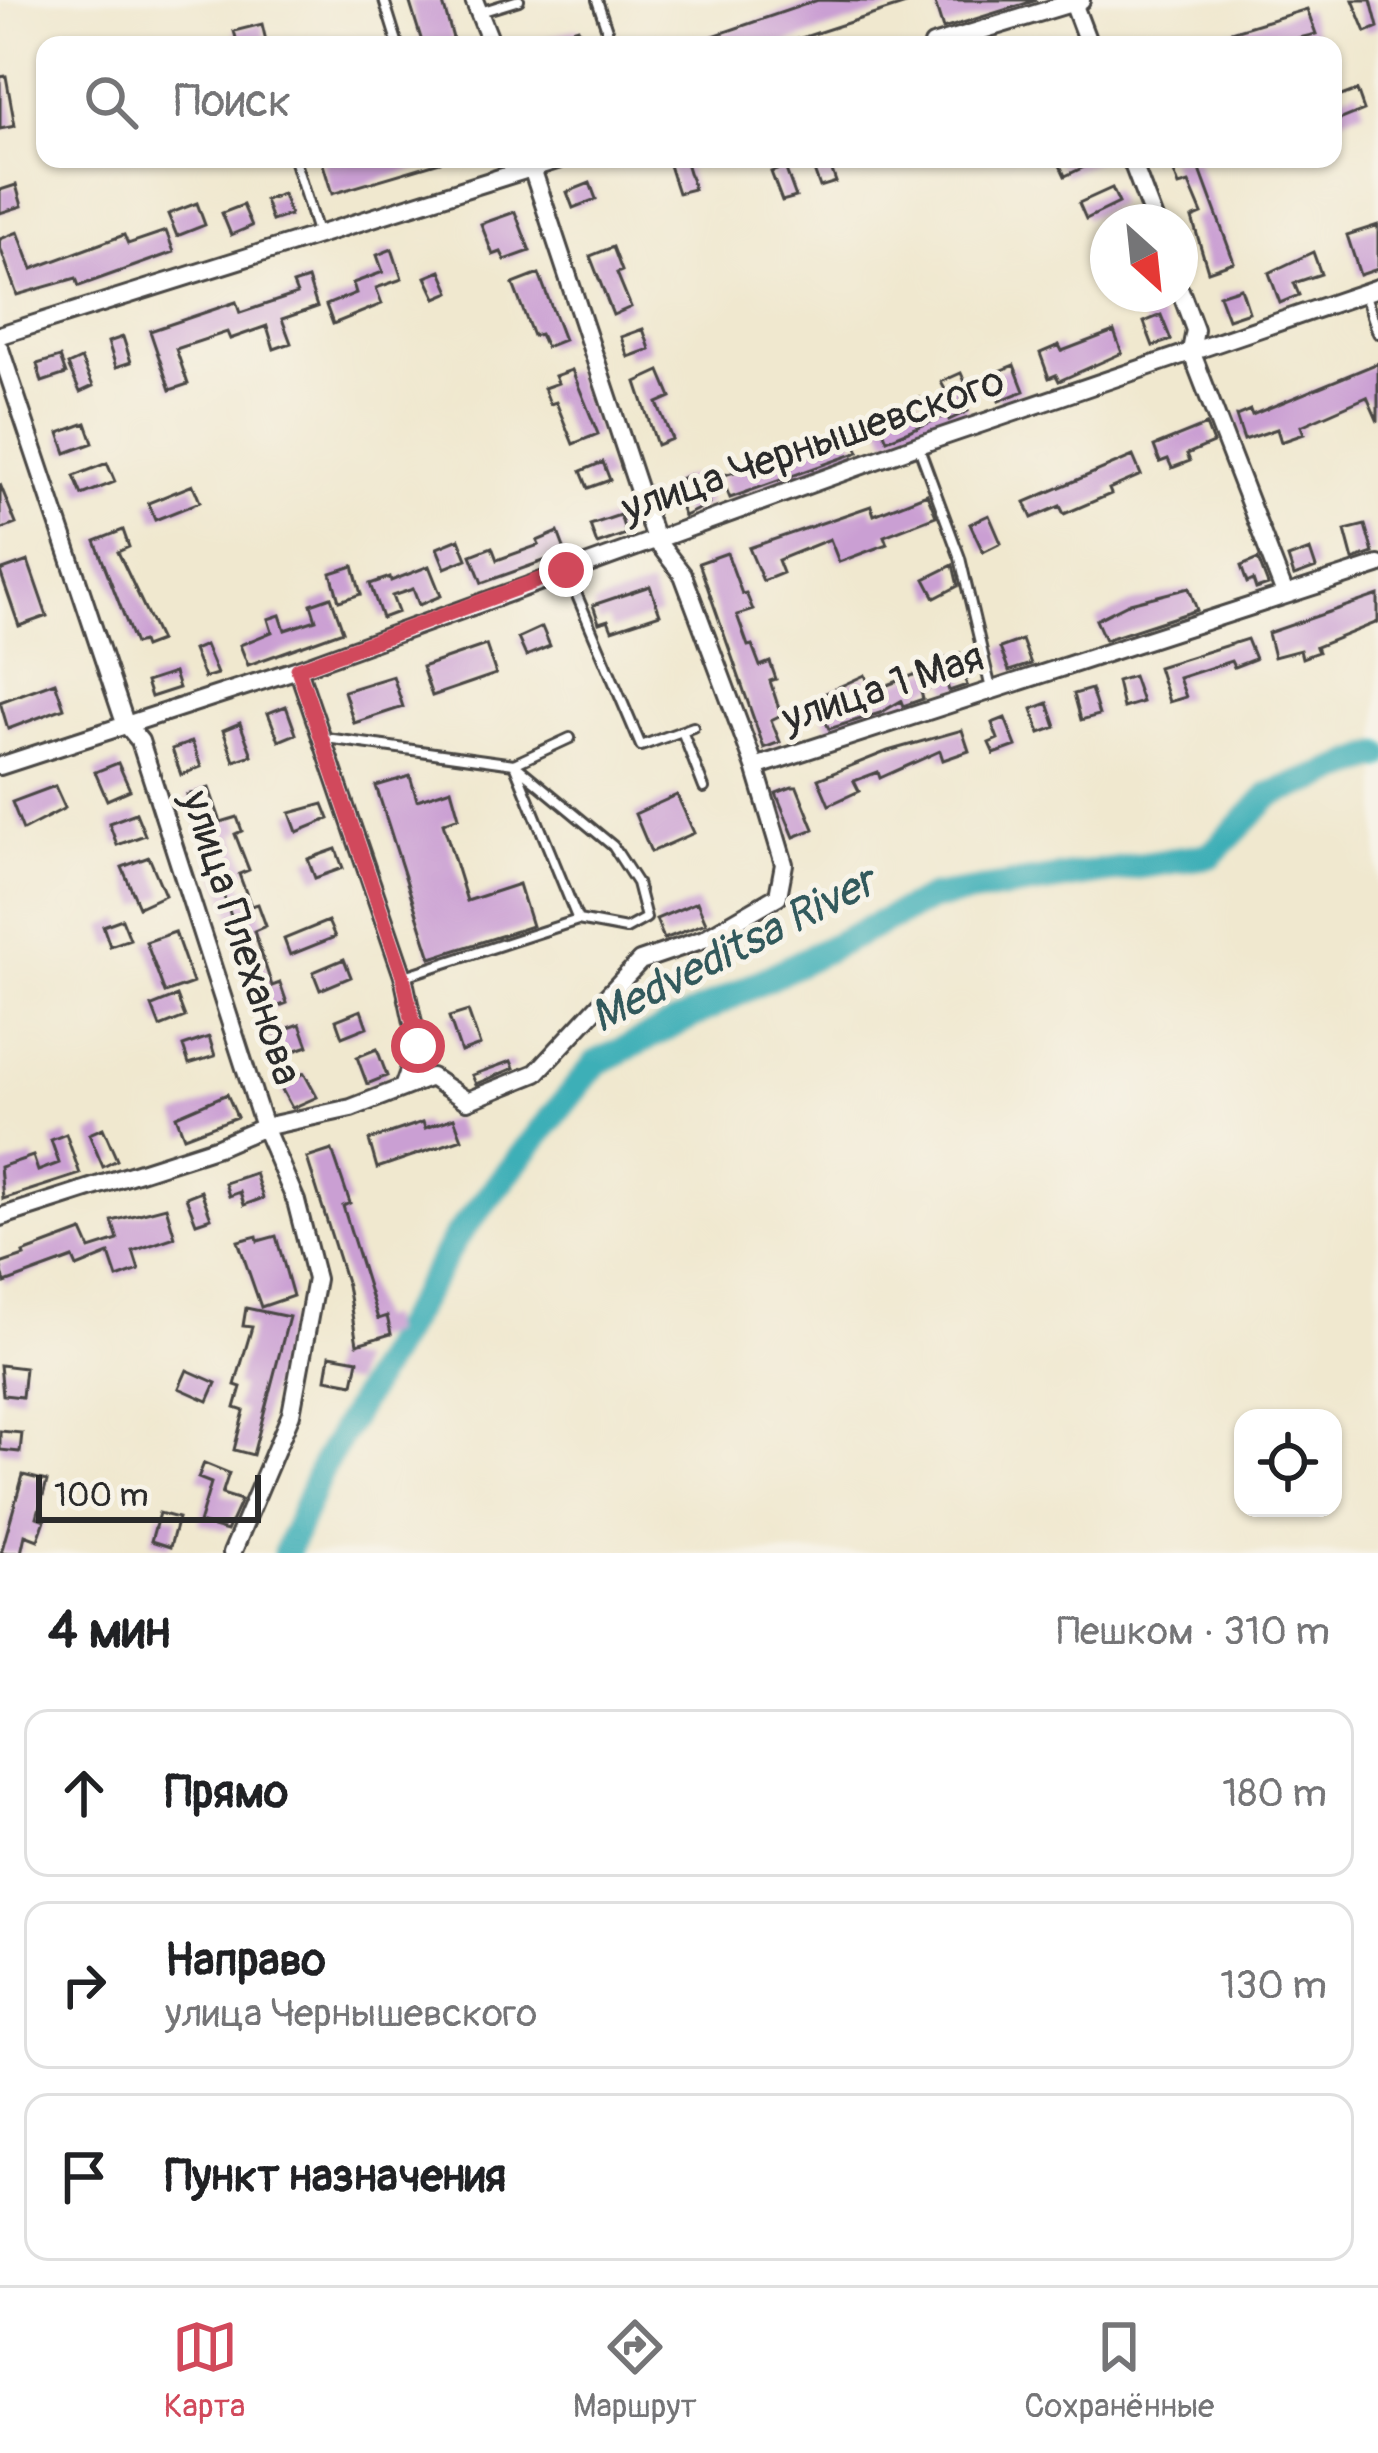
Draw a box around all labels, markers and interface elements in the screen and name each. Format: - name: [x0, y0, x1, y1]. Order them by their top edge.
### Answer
- search box: [36, 36, 1342, 168]
- icon: search: [78, 69, 144, 135]
- text: Поиск: [174, 74, 291, 130]
- north arrow: [1090, 204, 1198, 312]
- street label: улица Чернышевского: [614, 355, 1011, 535]
- route end: [539, 543, 593, 597]
- street label: улица 1 Мая: [775, 631, 990, 745]
- street label: улица Плеханова: [169, 784, 313, 1092]
- water label: Medveditsa River: [581, 852, 889, 1046]
- route start: [391, 1019, 445, 1073]
- map controls: [1234, 1409, 1342, 1517]
- button: locate: [1234, 1409, 1342, 1517]
- scale bar: [36, 1469, 261, 1522]
- text: 100 m: [54, 1475, 148, 1516]
- text: 4 мин: [48, 1599, 170, 1663]
- text: Пешком · 310 m: [1057, 1607, 1330, 1656]
- icon: ahead: [51, 1760, 117, 1826]
- text: Прямо: [165, 1765, 288, 1821]
- text: 180 m: [1222, 1769, 1327, 1818]
- text: Направо: [165, 1933, 326, 1989]
- icon: right: [51, 1952, 117, 2018]
- text: 130 m: [1220, 1961, 1327, 2010]
- text: улица Чернышевского: [165, 1989, 537, 2038]
- icon: arrive: [51, 2144, 117, 2210]
- text: Пункт назначения: [165, 2149, 506, 2205]
- tab: Карта: [164, 2314, 245, 2427]
- tab: Маршрут: [573, 2314, 697, 2427]
- tab: Сохранённые: [1024, 2314, 1214, 2427]

